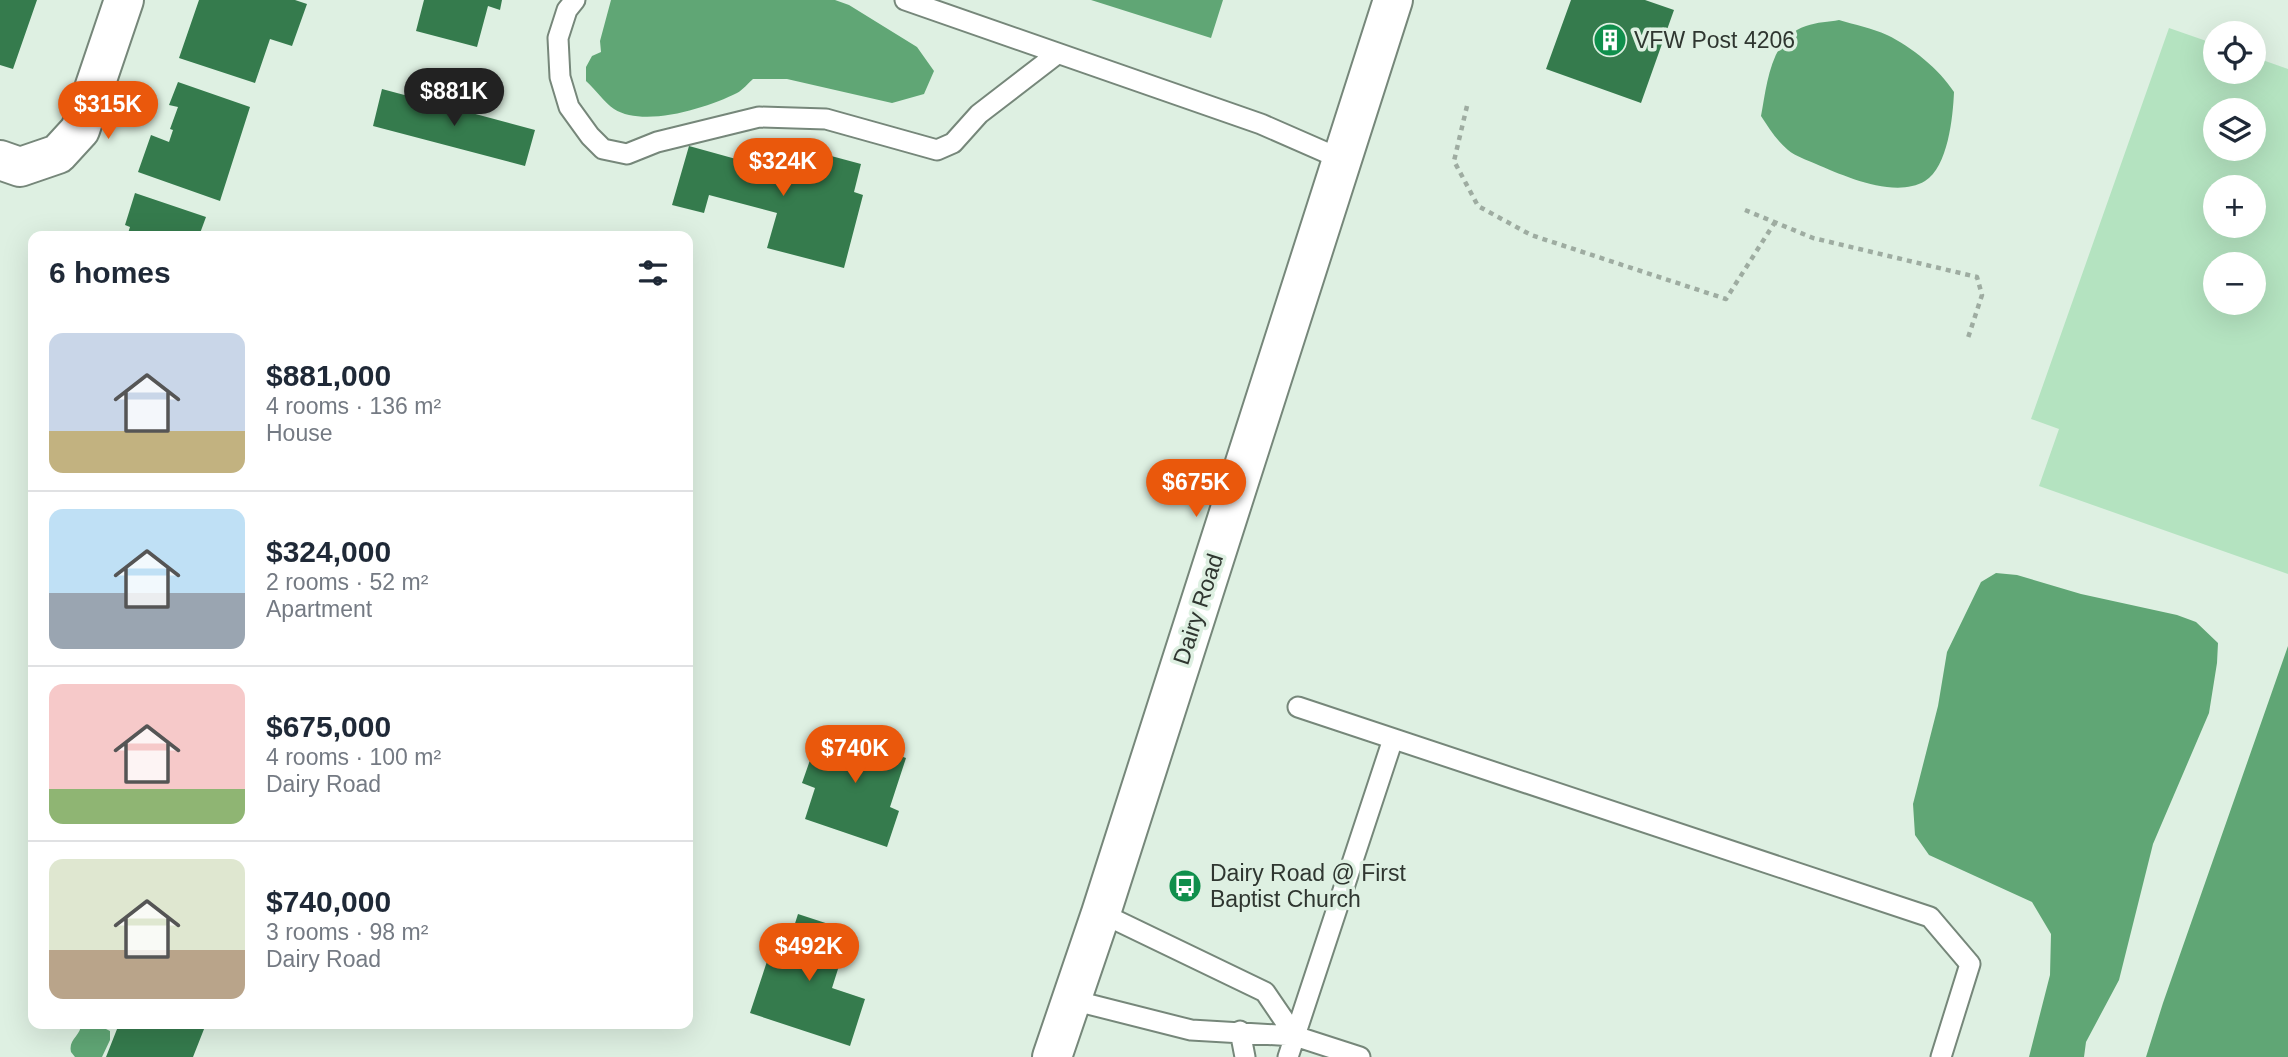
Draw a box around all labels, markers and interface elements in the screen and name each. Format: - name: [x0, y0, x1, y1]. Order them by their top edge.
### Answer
- building icon: VFW Post 4206: [1591, 21, 1629, 59]
- map controls: [2203, 21, 2266, 315]
- button: locate: [2203, 21, 2266, 84]
- place label: VFW Post 4206: [1634, 27, 1795, 53]
- pin: $881K: [405, 68, 503, 128]
- text: $881K: [420, 78, 488, 104]
- pin: $315K: [59, 82, 157, 141]
- text: $315K: [74, 91, 142, 117]
- button: layers: [2203, 98, 2266, 161]
- pin: $324K: [734, 138, 832, 198]
- text: $324K: [749, 148, 817, 174]
- button: +: [2203, 175, 2266, 238]
- button: −: [2203, 252, 2266, 315]
- icon: filters: [634, 254, 672, 292]
- text: 6 homes: [49, 256, 171, 289]
- text: $881,000: [266, 359, 391, 392]
- icon: home: [105, 361, 189, 445]
- text: 4 rooms · 136 m²: [266, 393, 441, 419]
- text: House: [266, 420, 332, 446]
- pin: $675K: [1147, 460, 1245, 519]
- text: $675K: [1162, 469, 1230, 495]
- text: $324,000: [266, 535, 391, 568]
- icon: home: [105, 537, 189, 621]
- street label: Dairy Road: [1168, 550, 1228, 668]
- text: 2 rooms · 52 m²: [266, 569, 428, 595]
- text: Apartment: [266, 596, 372, 622]
- text: $675,000: [266, 710, 391, 743]
- icon: home: [105, 712, 189, 796]
- pin: $740K: [806, 726, 904, 785]
- text: $740K: [821, 735, 889, 761]
- text: 4 rooms · 100 m²: [266, 744, 441, 770]
- text: Dairy Road: [266, 771, 381, 797]
- place label: Dairy Road @ First Baptist Church: [1210, 860, 1406, 912]
- bus stop icon: Dairy Road @ First Baptist Church: [1166, 867, 1204, 905]
- text: $740,000: [266, 885, 391, 918]
- icon: home: [105, 887, 189, 971]
- text: 3 rooms · 98 m²: [266, 919, 428, 945]
- pin: $492K: [760, 923, 858, 983]
- text: $492K: [775, 933, 843, 959]
- text: Dairy Road: [266, 946, 381, 972]

